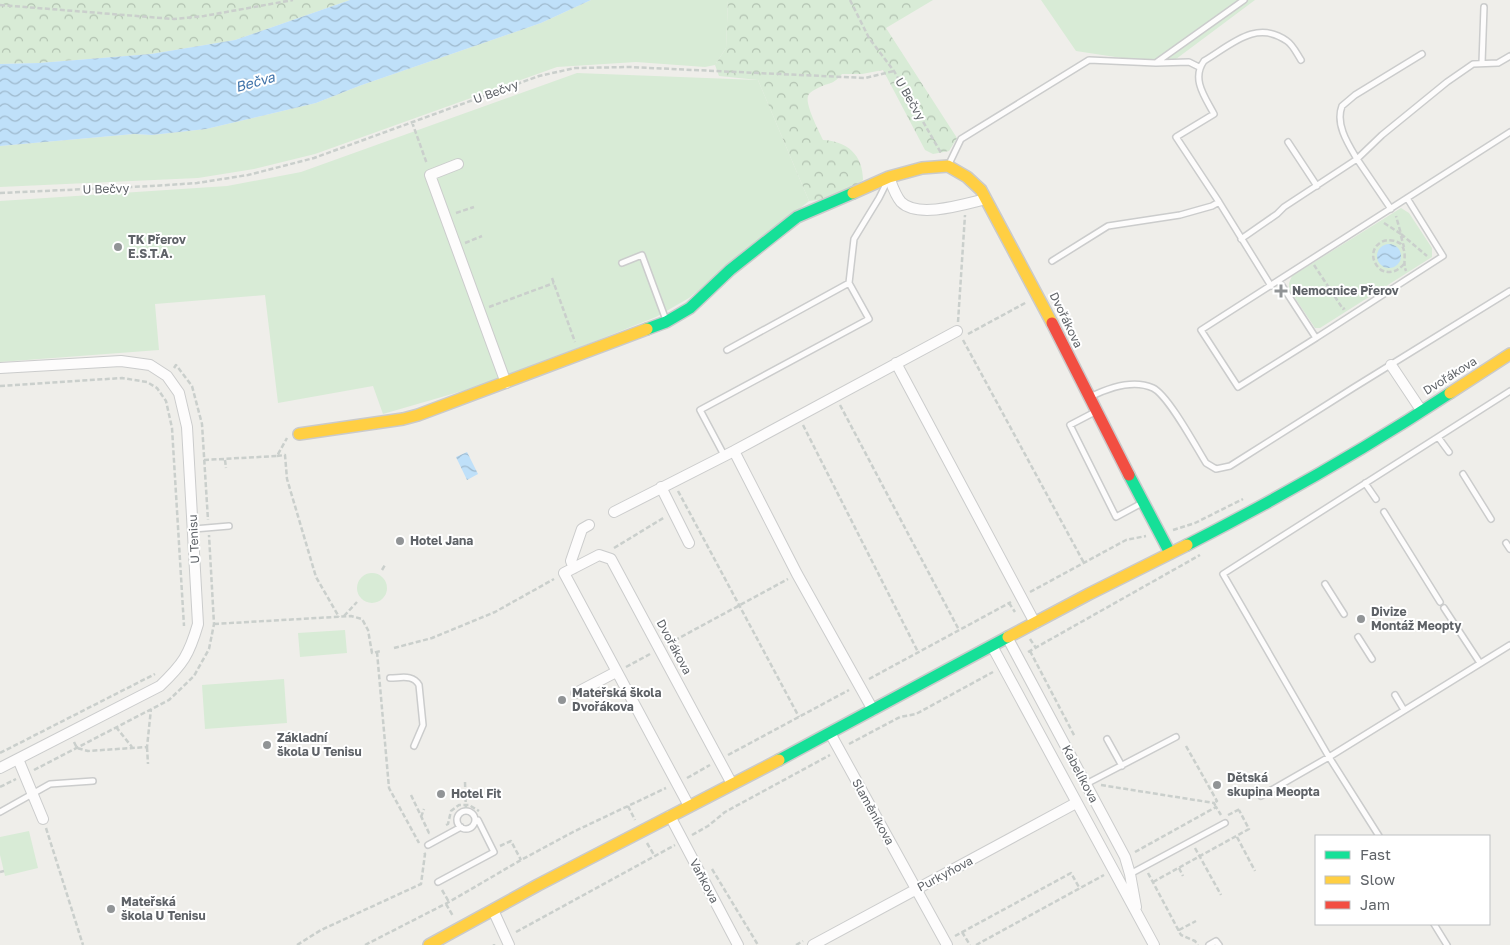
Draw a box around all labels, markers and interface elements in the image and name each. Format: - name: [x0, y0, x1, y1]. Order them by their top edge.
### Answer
- water label: Bečva: [233, 68, 278, 95]
- street label: U Bečvy: [892, 75, 929, 123]
- street label: U Bečvy: [471, 76, 521, 107]
- street label: U Bečvy: [82, 180, 130, 197]
- place label: TK Přerov E.S.T.A.: [128, 232, 187, 261]
- marker: TK Přerov E.S.T.A.: [112, 241, 124, 253]
- place label: Nemocnice Přerov: [1292, 283, 1400, 298]
- marker: Nemocnice Přerov: [1274, 284, 1288, 298]
- street label: Dvořákova: [1047, 289, 1086, 350]
- street label: Dvořákova: [1420, 353, 1479, 398]
- street label: U Tenisu: [185, 514, 202, 564]
- place label: Hotel Jana: [410, 533, 473, 548]
- marker: Hotel Jana: [394, 535, 406, 547]
- place label: Divize Montáž Meopty: [1371, 604, 1462, 633]
- marker: Divize Montáž Meopty: [1355, 613, 1367, 625]
- street label: Dvořákova: [654, 617, 695, 677]
- place label: Mateřská škola Dvořákova: [572, 685, 661, 714]
- marker: Mateřská škola Dvořákova: [556, 694, 568, 706]
- place label: Základní škola U Tenisu: [277, 730, 362, 759]
- marker: Základní škola U Tenisu: [261, 739, 273, 751]
- street label: Kabelíkova: [1059, 742, 1102, 805]
- place label: Dětská skupina Meopta: [1227, 770, 1320, 799]
- street label: Slaměníkova: [849, 776, 898, 847]
- marker: Dětská skupina Meopta: [1211, 779, 1223, 791]
- place label: Hotel Fit: [451, 786, 502, 801]
- marker: Hotel Fit: [435, 788, 447, 800]
- legend: [1315, 835, 1490, 925]
- text: Fast: [1360, 845, 1391, 863]
- street label: Purkyňova: [914, 853, 975, 894]
- street label: Vaňkova: [687, 856, 722, 906]
- text: Slow: [1360, 870, 1395, 888]
- place label: Mateřská škola U Tenisu: [121, 894, 206, 923]
- text: Jam: [1360, 895, 1390, 913]
- marker: Mateřská škola U Tenisu: [105, 903, 117, 915]

